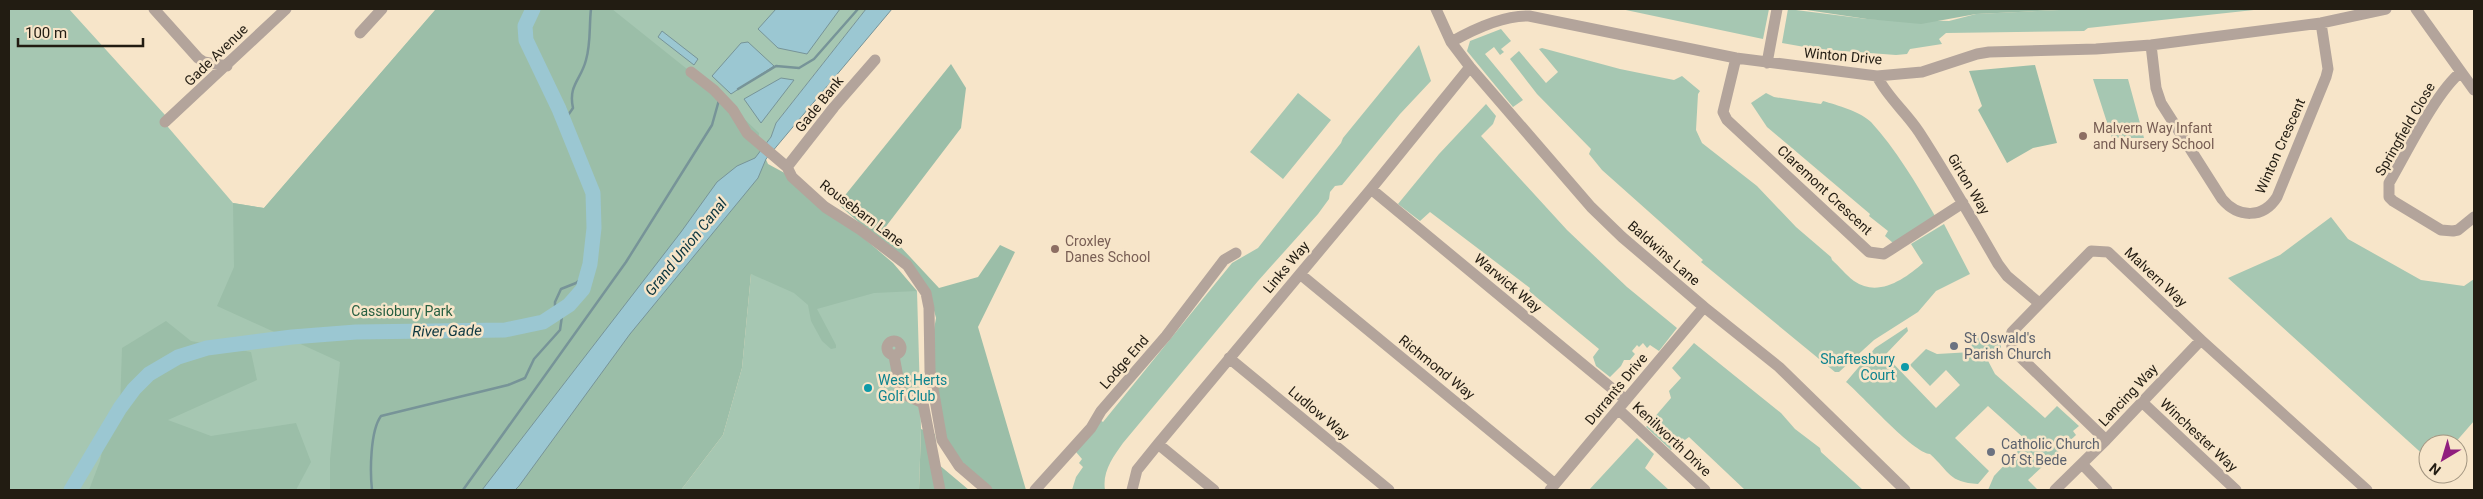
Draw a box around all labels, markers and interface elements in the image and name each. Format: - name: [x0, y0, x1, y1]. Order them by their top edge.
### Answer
- scale bar: [18, 15, 142, 47]
- street label: Gade Avenue: [181, 21, 251, 89]
- text: 100 m: [25, 24, 67, 42]
- street label: Winton Drive: [1803, 45, 1883, 67]
- street label: Gade Bank: [792, 72, 847, 135]
- street label: Springfield Close: [2372, 80, 2438, 178]
- street label: Winton Crescent: [2252, 95, 2308, 196]
- place label: Malvern Way Infant and Nursery School: [2093, 120, 2215, 152]
- marker: Malvern Way Infant and Nursery School: [2077, 130, 2089, 142]
- street label: Claremont Crescent: [1774, 142, 1876, 238]
- street label: Girton Way: [1945, 151, 1994, 218]
- street label: Rousebarn Lane: [817, 176, 907, 250]
- water label: Grand Union Canal: [641, 194, 731, 299]
- street label: Baldwins Lane: [1625, 217, 1703, 289]
- place label: Croxley Danes School: [1065, 233, 1150, 265]
- street label: Links Way: [1260, 238, 1313, 296]
- marker: Croxley Danes School: [1049, 243, 1061, 255]
- street label: Malvern Way: [2121, 244, 2191, 310]
- street label: Warwick Way: [1471, 250, 1545, 316]
- park label: Cassiobury Park: [351, 303, 454, 319]
- water label: River Gade: [412, 321, 482, 341]
- place label: St Oswald's Parish Church: [1964, 330, 2051, 362]
- street label: Lodge End: [1096, 332, 1152, 392]
- street label: Richmond Way: [1396, 332, 1478, 403]
- marker: St Oswald's Parish Church: [1948, 340, 1960, 352]
- street label: Durrants Drive: [1582, 350, 1650, 428]
- place label: Shaftesbury Court: [1820, 351, 1895, 383]
- street label: Lancing Way: [2095, 360, 2161, 429]
- marker: Shaftesbury Court: [1899, 361, 1911, 373]
- place label: West Herts Golf Club: [878, 372, 947, 404]
- marker: West Herts Golf Club: [862, 382, 874, 394]
- street label: Ludlow Way: [1285, 383, 1353, 443]
- street label: Winchester Way: [2157, 395, 2241, 475]
- street label: Kenilworth Drive: [1629, 399, 1715, 479]
- north arrow: [2418, 434, 2468, 484]
- place label: Catholic Church Of St Bede: [2001, 436, 2100, 468]
- marker: Catholic Church Of St Bede: [1985, 446, 1997, 458]
- text: N: [2426, 460, 2444, 479]

